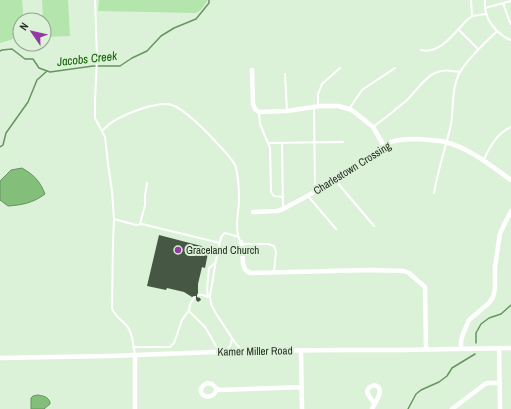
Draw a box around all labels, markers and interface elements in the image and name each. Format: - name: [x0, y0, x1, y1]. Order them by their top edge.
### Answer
- north arrow: [12, 12, 52, 52]
- text: N: [16, 20, 31, 33]
- water label: Jacobs Creek: [55, 48, 119, 70]
- street label: Charlestown Crossing: [311, 139, 393, 197]
- place label: Graceland Church: [186, 243, 259, 257]
- marker: Graceland Church: [173, 245, 183, 255]
- street label: Kamer Miller Road: [217, 343, 293, 359]

